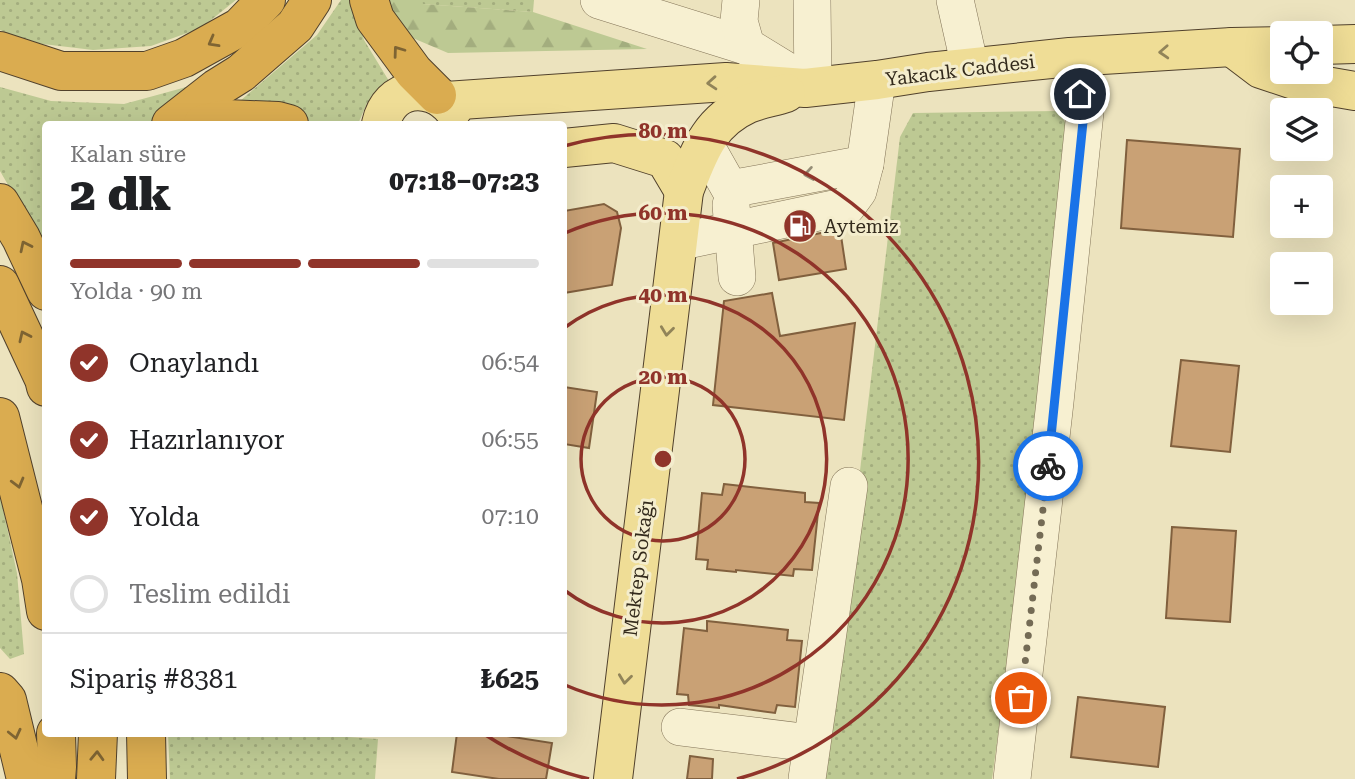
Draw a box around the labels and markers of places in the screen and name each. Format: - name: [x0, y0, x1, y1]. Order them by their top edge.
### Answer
- pin: [1050, 64, 1110, 124]
- fuel station icon: Aytemiz: [781, 207, 819, 245]
- place label: Aytemiz: [824, 215, 898, 238]
- centre of rings: [651, 447, 675, 471]
- pin: [991, 668, 1051, 728]

